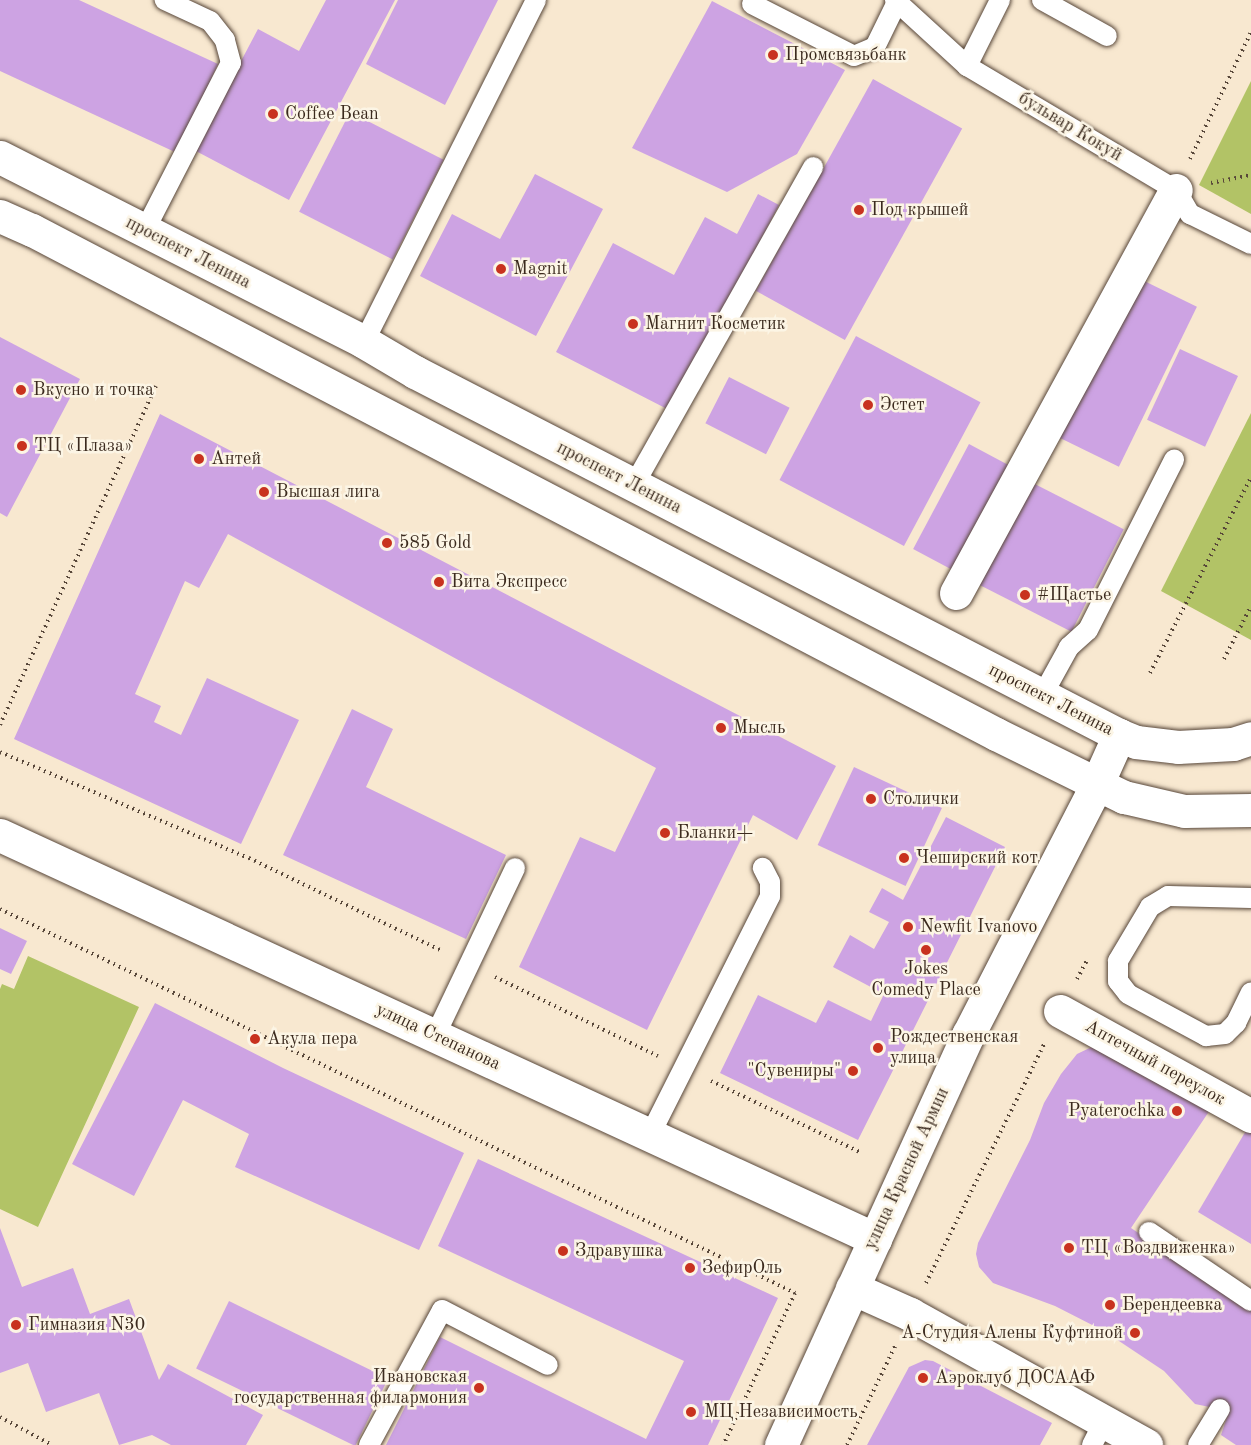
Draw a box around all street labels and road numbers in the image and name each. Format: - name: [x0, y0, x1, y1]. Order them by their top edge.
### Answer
- street label: бульвар Кокуй: [1014, 88, 1126, 166]
- street label: проспект Ленина: [122, 212, 254, 294]
- street label: проспект Ленина: [553, 437, 685, 519]
- street label: проспект Ленина: [985, 659, 1117, 741]
- street label: улица Степанова: [372, 999, 504, 1075]
- street label: Аптечный переулок: [1081, 1015, 1229, 1111]
- street label: улица Красной Армии: [860, 1084, 954, 1254]

